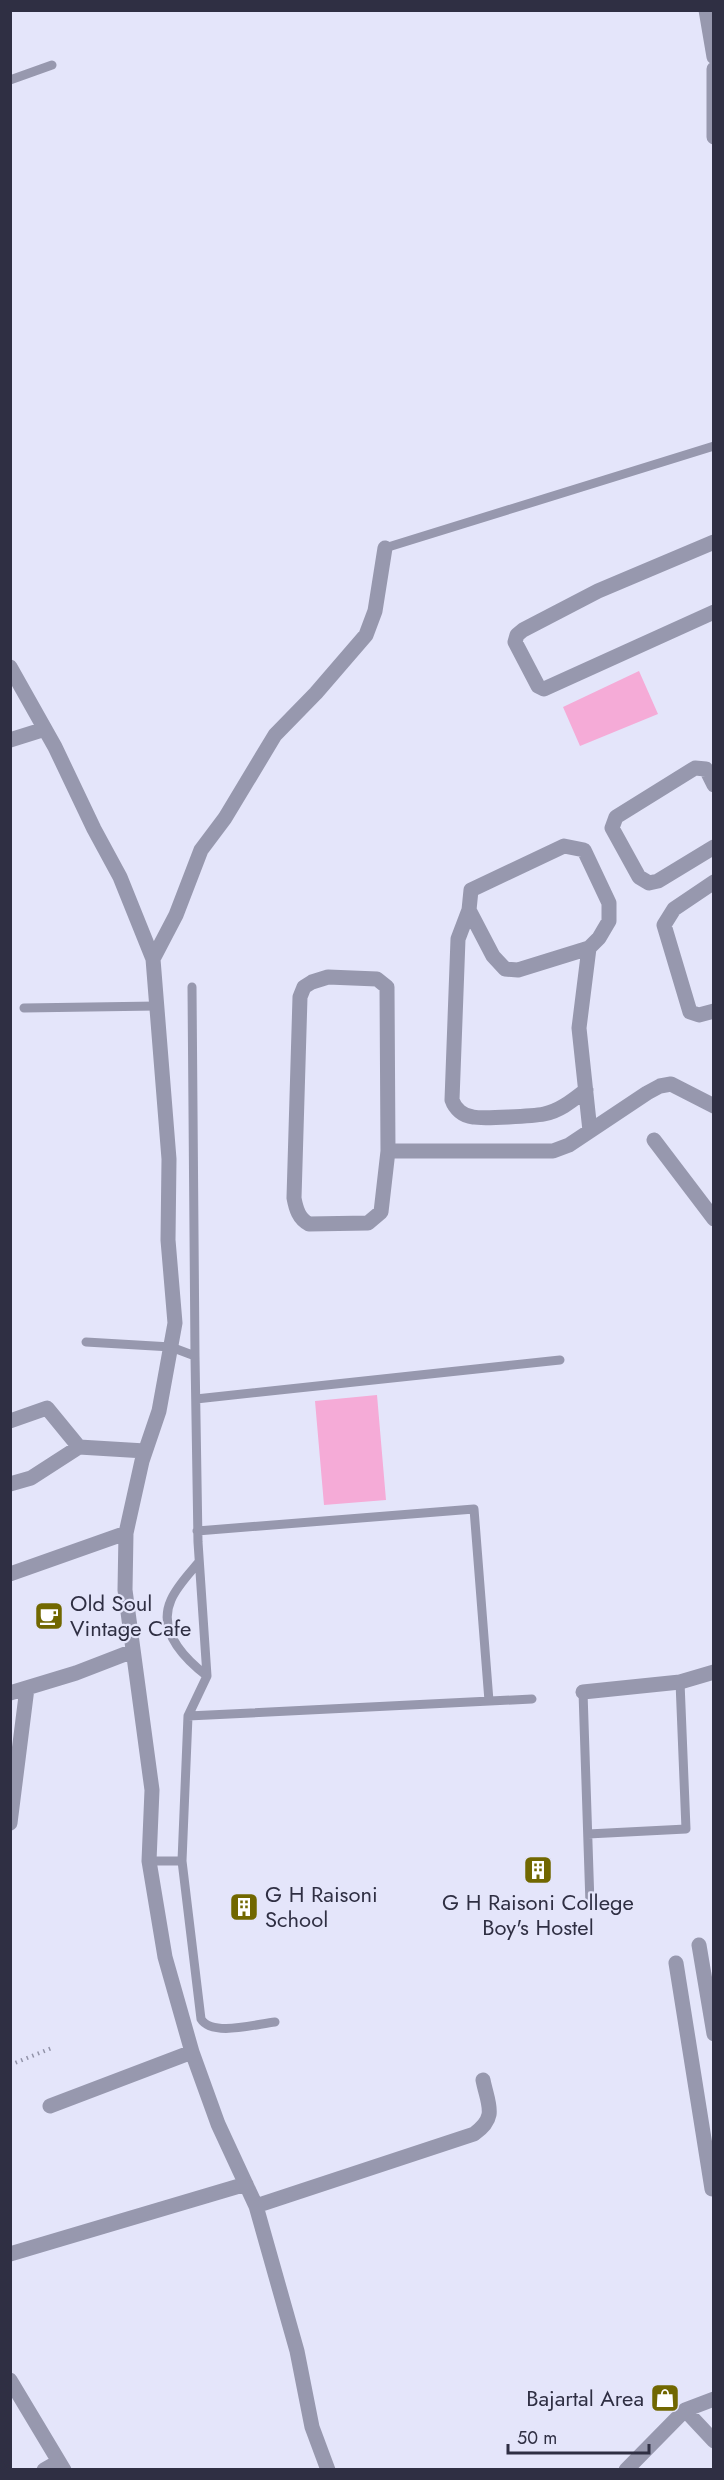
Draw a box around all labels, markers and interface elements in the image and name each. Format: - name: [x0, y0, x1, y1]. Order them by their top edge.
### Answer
- place label: Old Soul Vintage Cafe: [70, 1587, 191, 1644]
- cafe icon: Old Soul Vintage Cafe: [33, 1600, 65, 1632]
- building icon: G H Raisoni College Boy's Hostel: [522, 1854, 554, 1886]
- place label: G H Raisoni School: [265, 1878, 378, 1935]
- place label: G H Raisoni College Boy's Hostel: [442, 1886, 634, 1943]
- building icon: G H Raisoni School: [228, 1891, 260, 1923]
- place label: Bajartal Area: [526, 2382, 644, 2414]
- shop icon: Bajartal Area: [649, 2382, 681, 2414]
- scale bar: [508, 2417, 649, 2455]
- text: 50 m: [517, 2425, 557, 2451]

